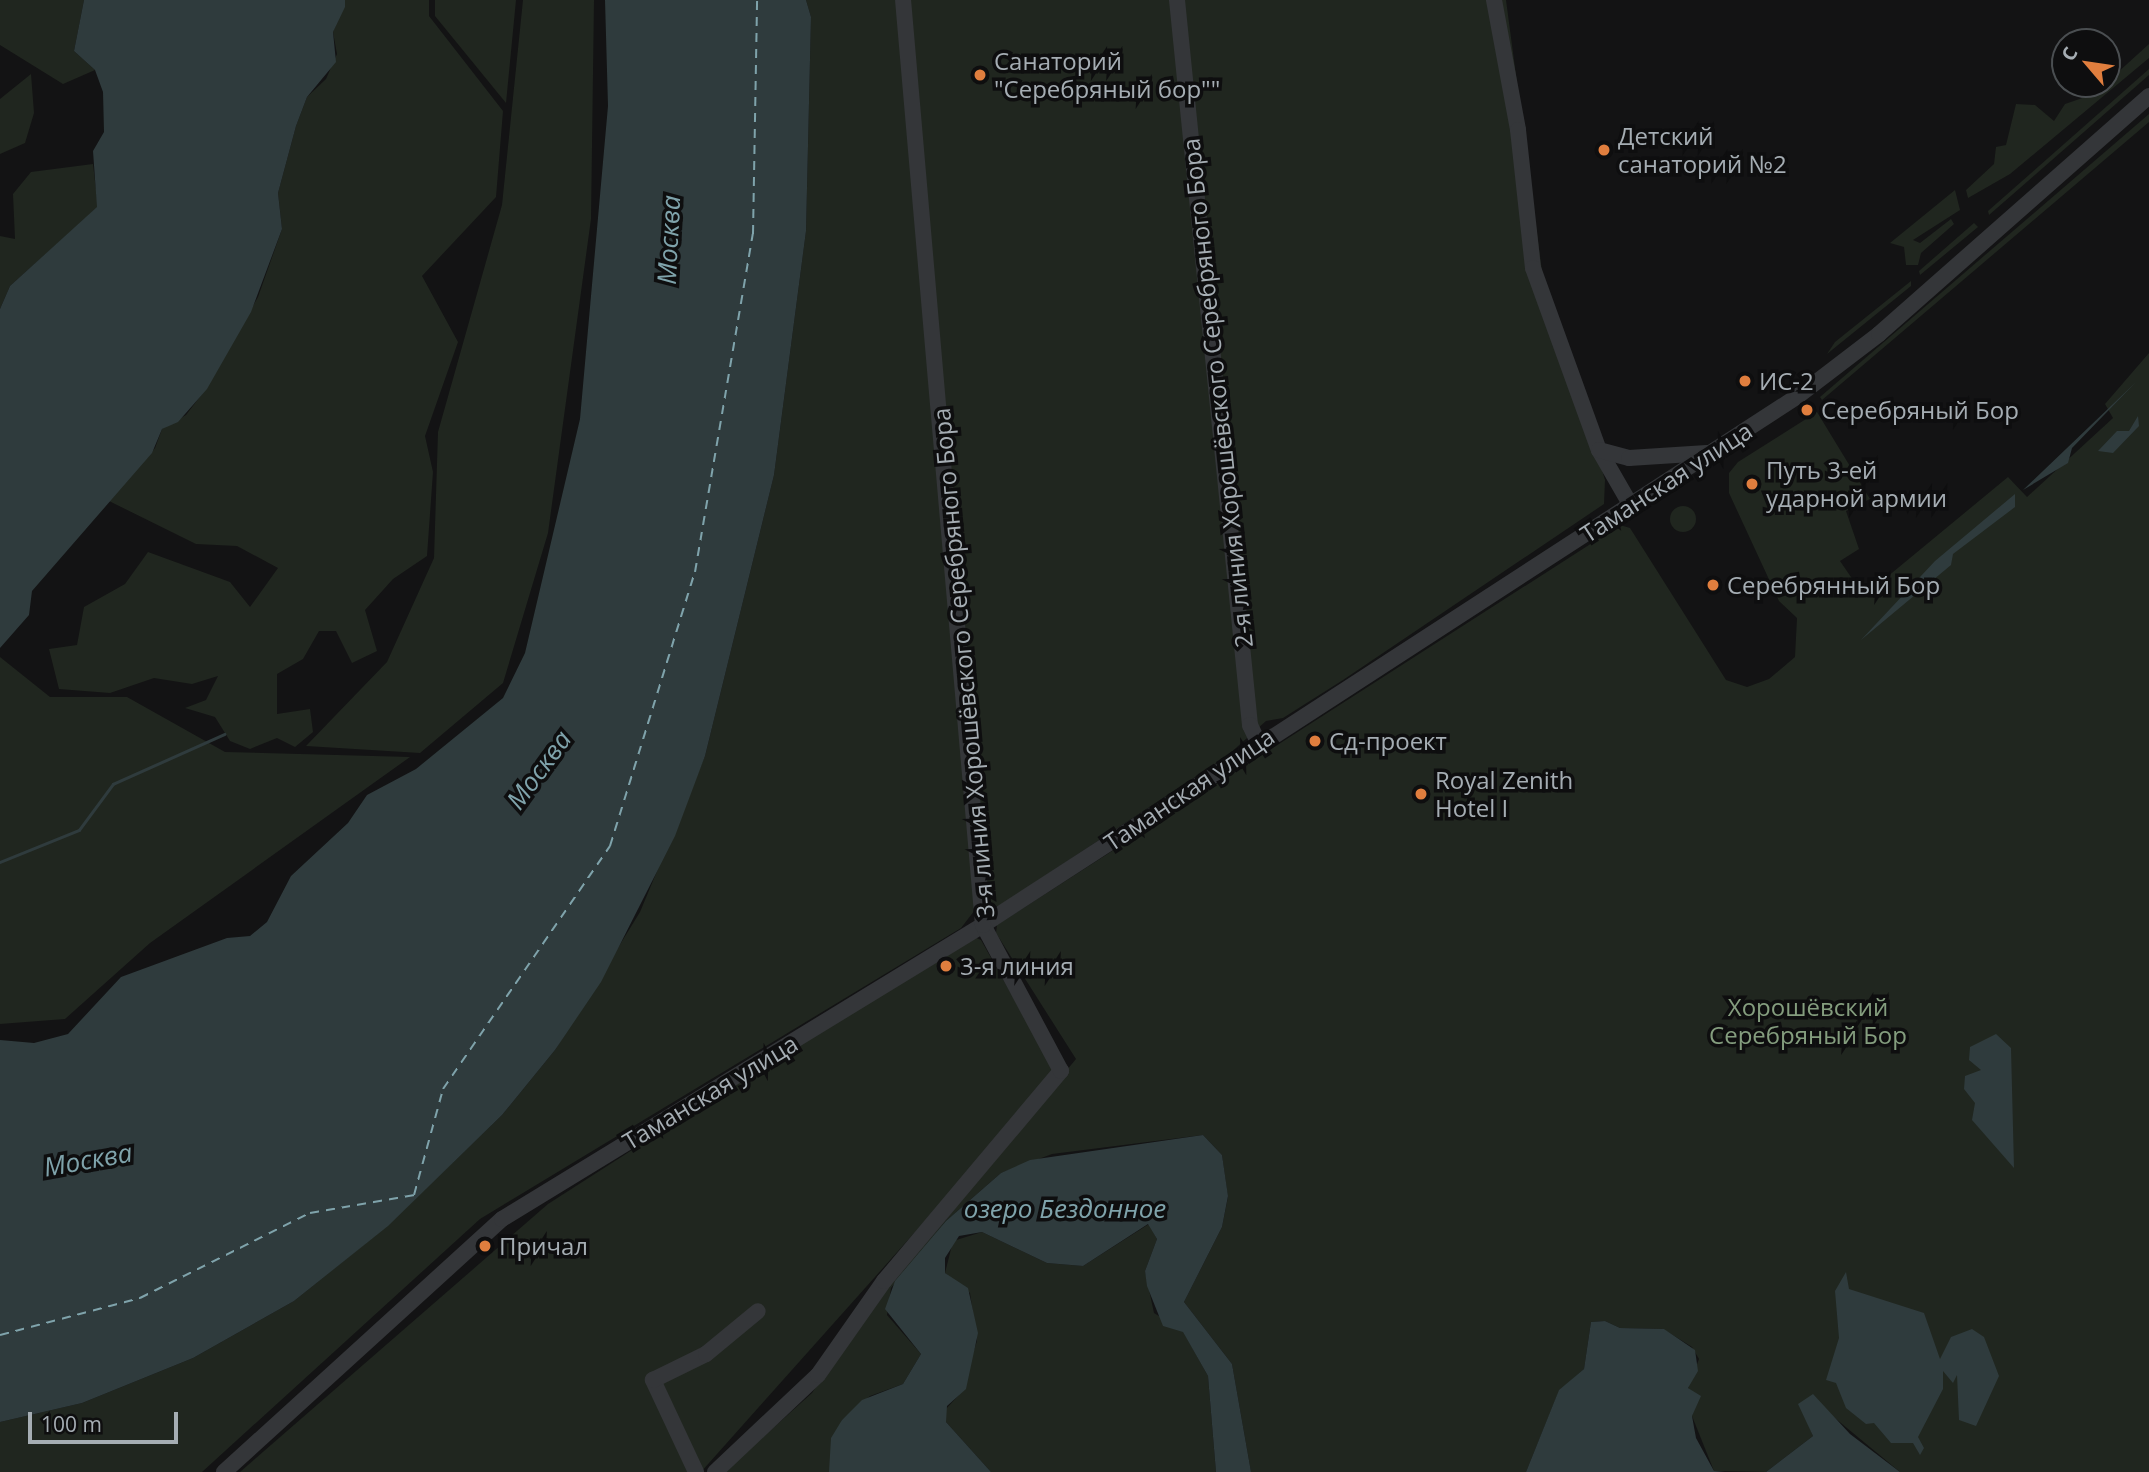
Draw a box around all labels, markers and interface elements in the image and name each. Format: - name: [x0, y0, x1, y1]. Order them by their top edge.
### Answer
- north arrow: [2051, 28, 2121, 98]
- text: С: [2055, 42, 2084, 65]
- place label: Санаторий "Серебряный бор"": [994, 47, 1220, 103]
- marker: Санаторий "Серебряный бор"": [972, 67, 988, 83]
- place label: Детский санаторий №2: [1618, 122, 1787, 178]
- street label: 2-я линия Хорошёвского Серебряного Бора: [1176, 137, 1258, 649]
- marker: Детский санаторий №2: [1596, 142, 1612, 158]
- water label: Москва: [651, 195, 687, 285]
- place label: ИС-2: [1759, 367, 1814, 395]
- marker: ИС-2: [1737, 373, 1753, 389]
- place label: Серебряный Бор: [1821, 396, 2019, 424]
- marker: Серебряный Бор: [1799, 402, 1815, 418]
- street label: 3-я линия Хорошёвского Серебряного Бора: [926, 407, 1000, 919]
- street label: Таманская улица: [1575, 416, 1757, 548]
- place label: Путь 3-ей ударной армии: [1766, 456, 1947, 512]
- marker: Путь 3-ей ударной армии: [1744, 476, 1760, 492]
- place label: Серебрянный Бор: [1727, 571, 1940, 599]
- marker: Серебрянный Бор: [1705, 577, 1721, 593]
- street label: Таманская улица: [1099, 721, 1279, 857]
- water label: Москва: [500, 725, 578, 815]
- place label: Сд-проект: [1329, 727, 1447, 755]
- marker: Сд-проект: [1307, 733, 1323, 749]
- place label: Royal Zenith Hotel I: [1435, 766, 1573, 822]
- marker: Royal Zenith Hotel I: [1413, 786, 1429, 802]
- place label: 3-я линия: [960, 952, 1074, 980]
- marker: 3-я линия: [938, 958, 954, 974]
- park label: Хорошёвский Серебряный Бор: [1709, 993, 1907, 1049]
- street label: Таманская улица: [617, 1028, 803, 1156]
- water label: Москва: [41, 1137, 135, 1183]
- water label: озеро Бездонное: [964, 1193, 1166, 1225]
- place label: Причал: [499, 1232, 588, 1260]
- marker: Причал: [477, 1238, 493, 1254]
- scale bar: [32, 1398, 182, 1442]
- text: 100 m: [41, 1410, 102, 1438]

